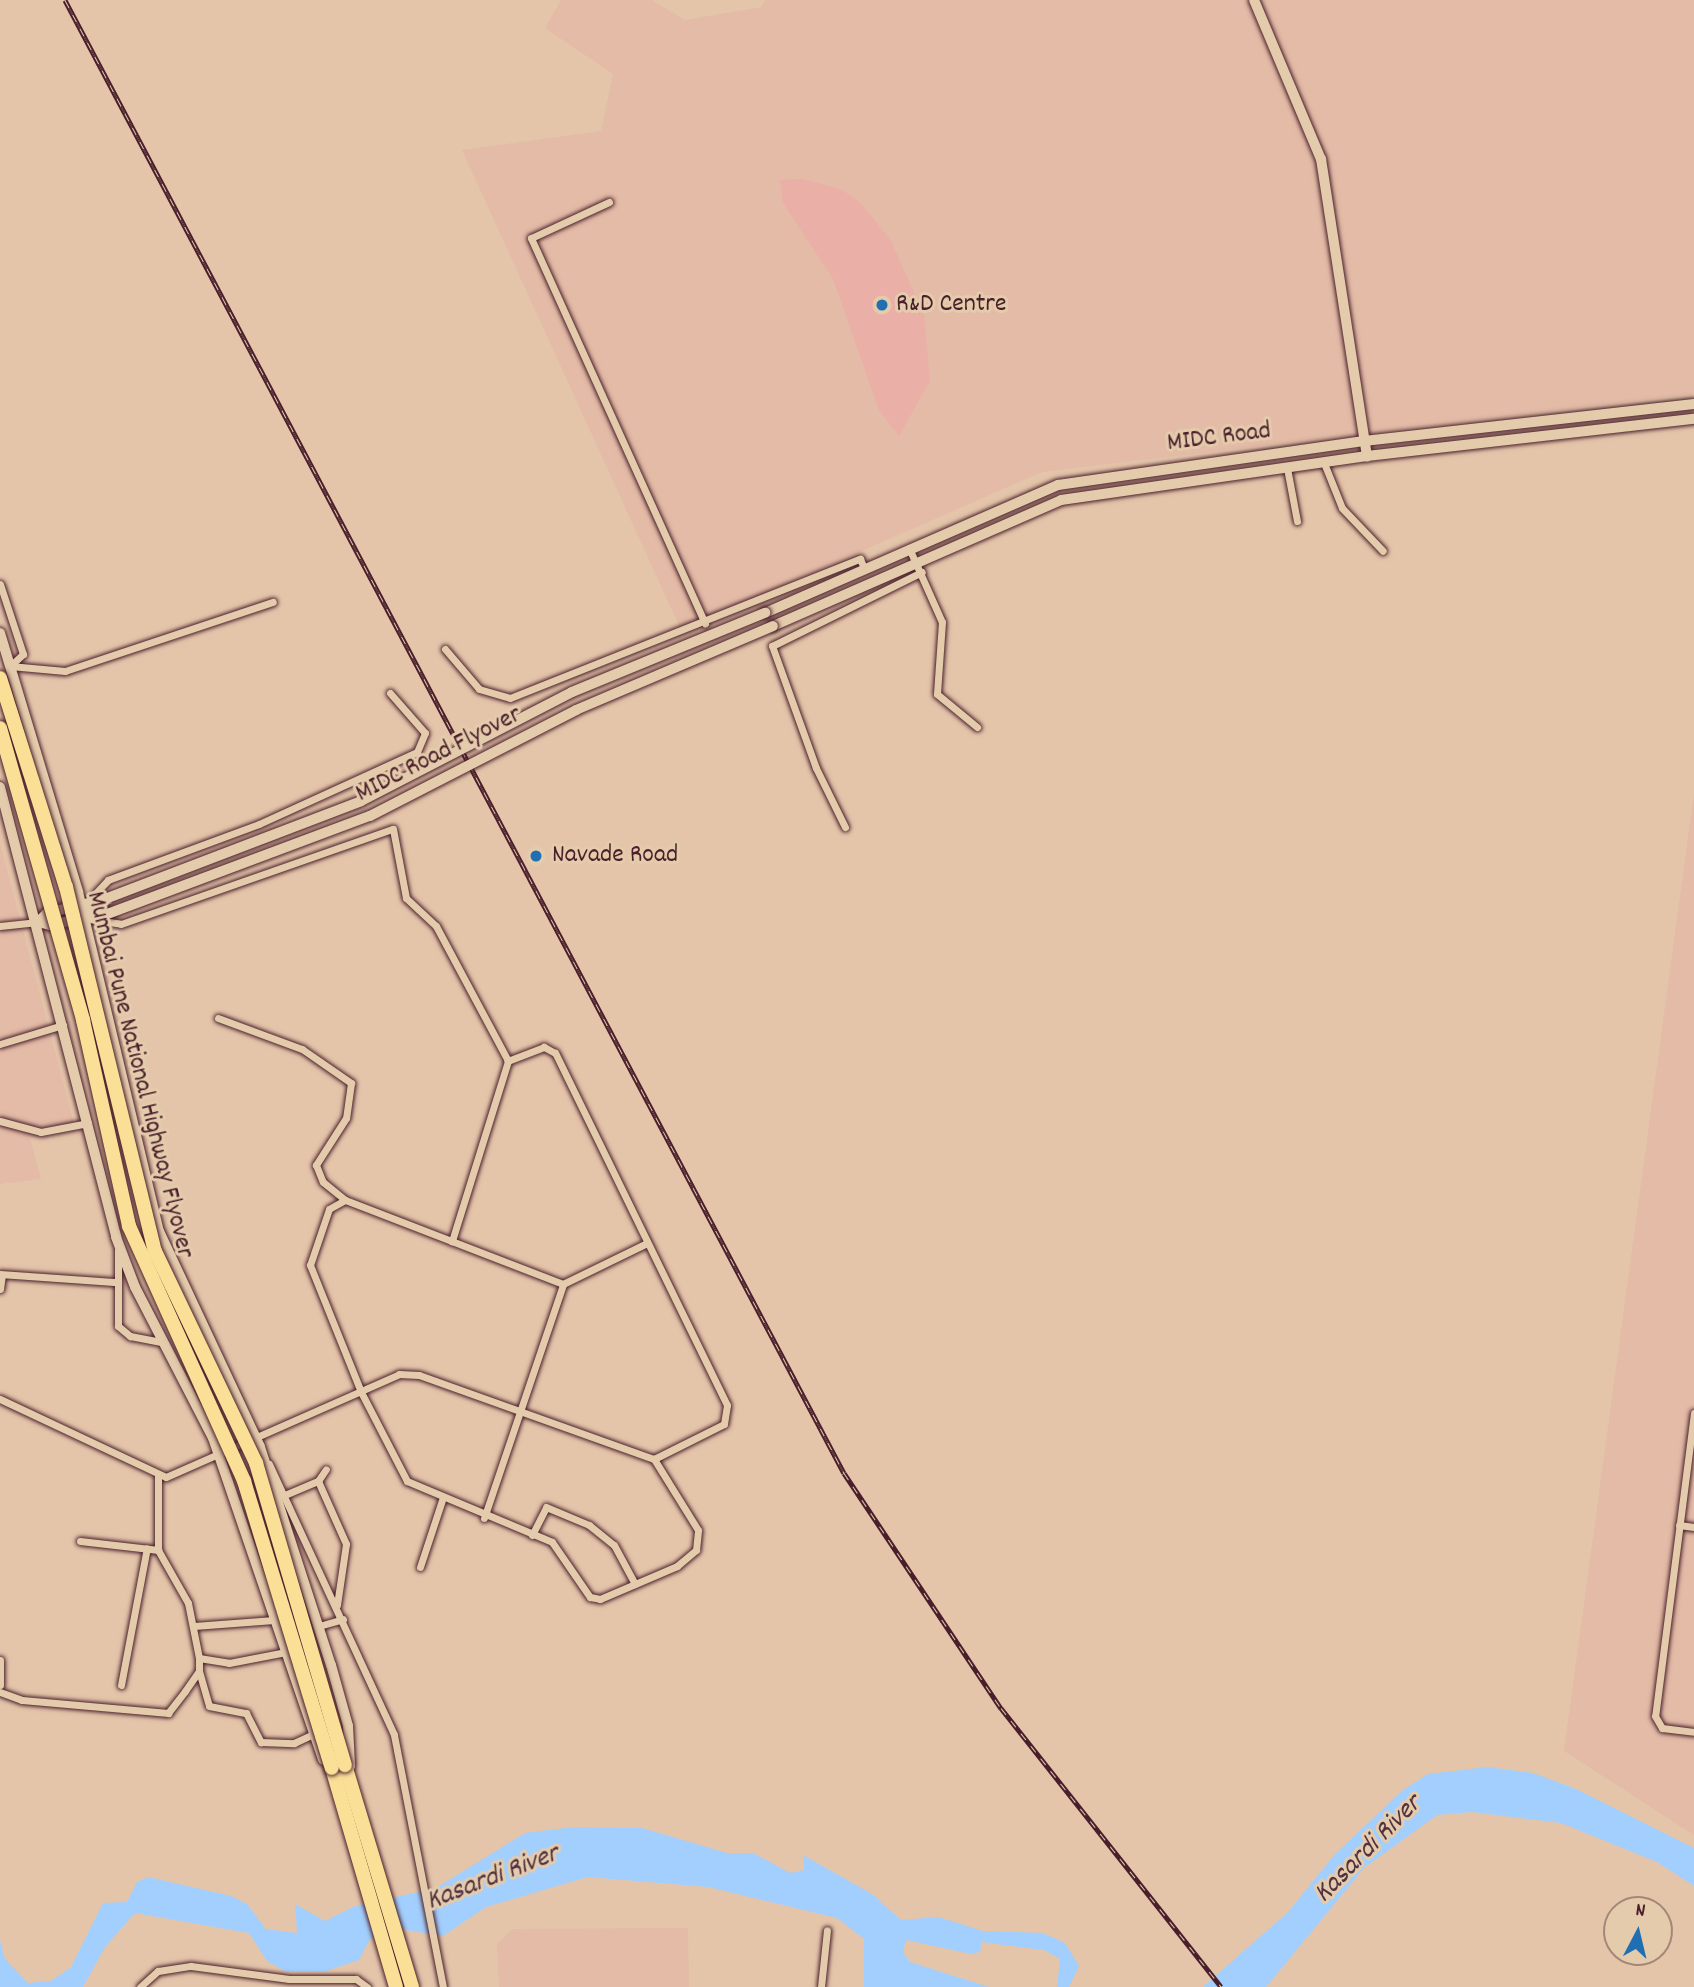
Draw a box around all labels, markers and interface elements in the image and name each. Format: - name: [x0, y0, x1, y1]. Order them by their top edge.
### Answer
- place label: R&D Centre: [896, 289, 1006, 321]
- marker: R&D Centre: [874, 297, 890, 313]
- street label: MIDC Road: [1165, 416, 1273, 460]
- street label: MIDC Road Flyover: [351, 700, 527, 810]
- place label: Navade Road: [552, 840, 678, 872]
- marker: Navade Road: [526, 846, 546, 866]
- street label: Mumbai Pune National Highway Flyover: [78, 888, 200, 1262]
- water label: Kasardi River: [1308, 1789, 1430, 1911]
- water label: Kasardi River: [422, 1838, 564, 1920]
- north arrow: [1603, 1896, 1673, 1966]
- text: N: [1634, 1898, 1647, 1926]

